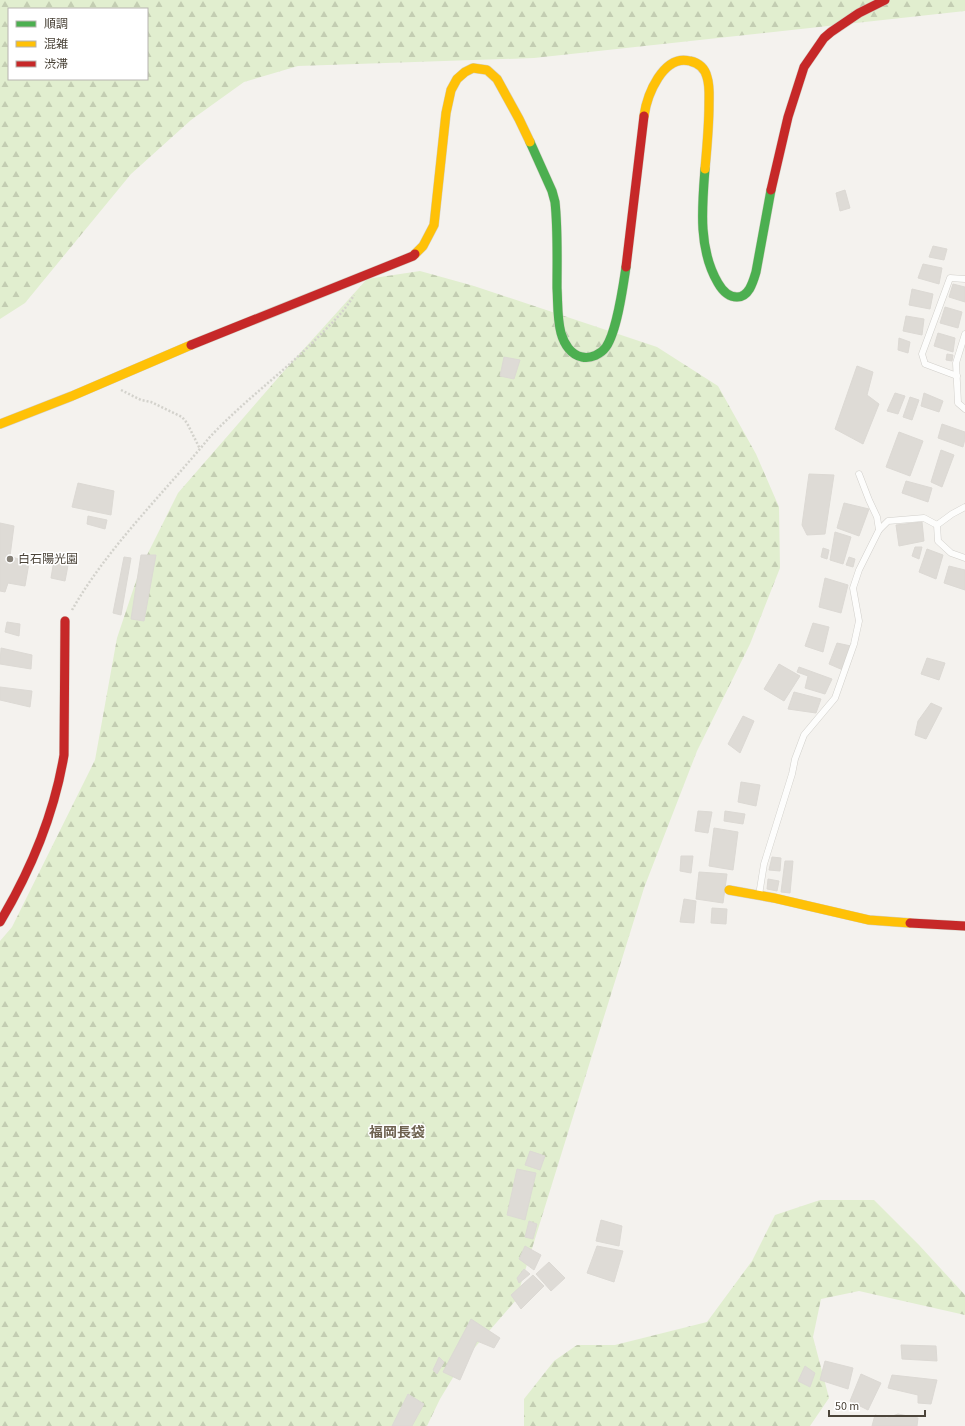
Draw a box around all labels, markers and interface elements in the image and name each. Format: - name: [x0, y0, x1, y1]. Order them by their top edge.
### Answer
- legend: [8, 8, 148, 80]
- text: 順調: [44, 16, 68, 33]
- text: 混雑: [44, 36, 68, 53]
- text: 渋滞: [44, 56, 68, 73]
- place label: 白石陽光園: [18, 551, 78, 568]
- marker: 白石陽光園: [5, 554, 15, 564]
- district label: 福岡長袋: [369, 1123, 425, 1143]
- scale bar: [829, 1392, 925, 1418]
- text: 50 m: [835, 1398, 859, 1415]

